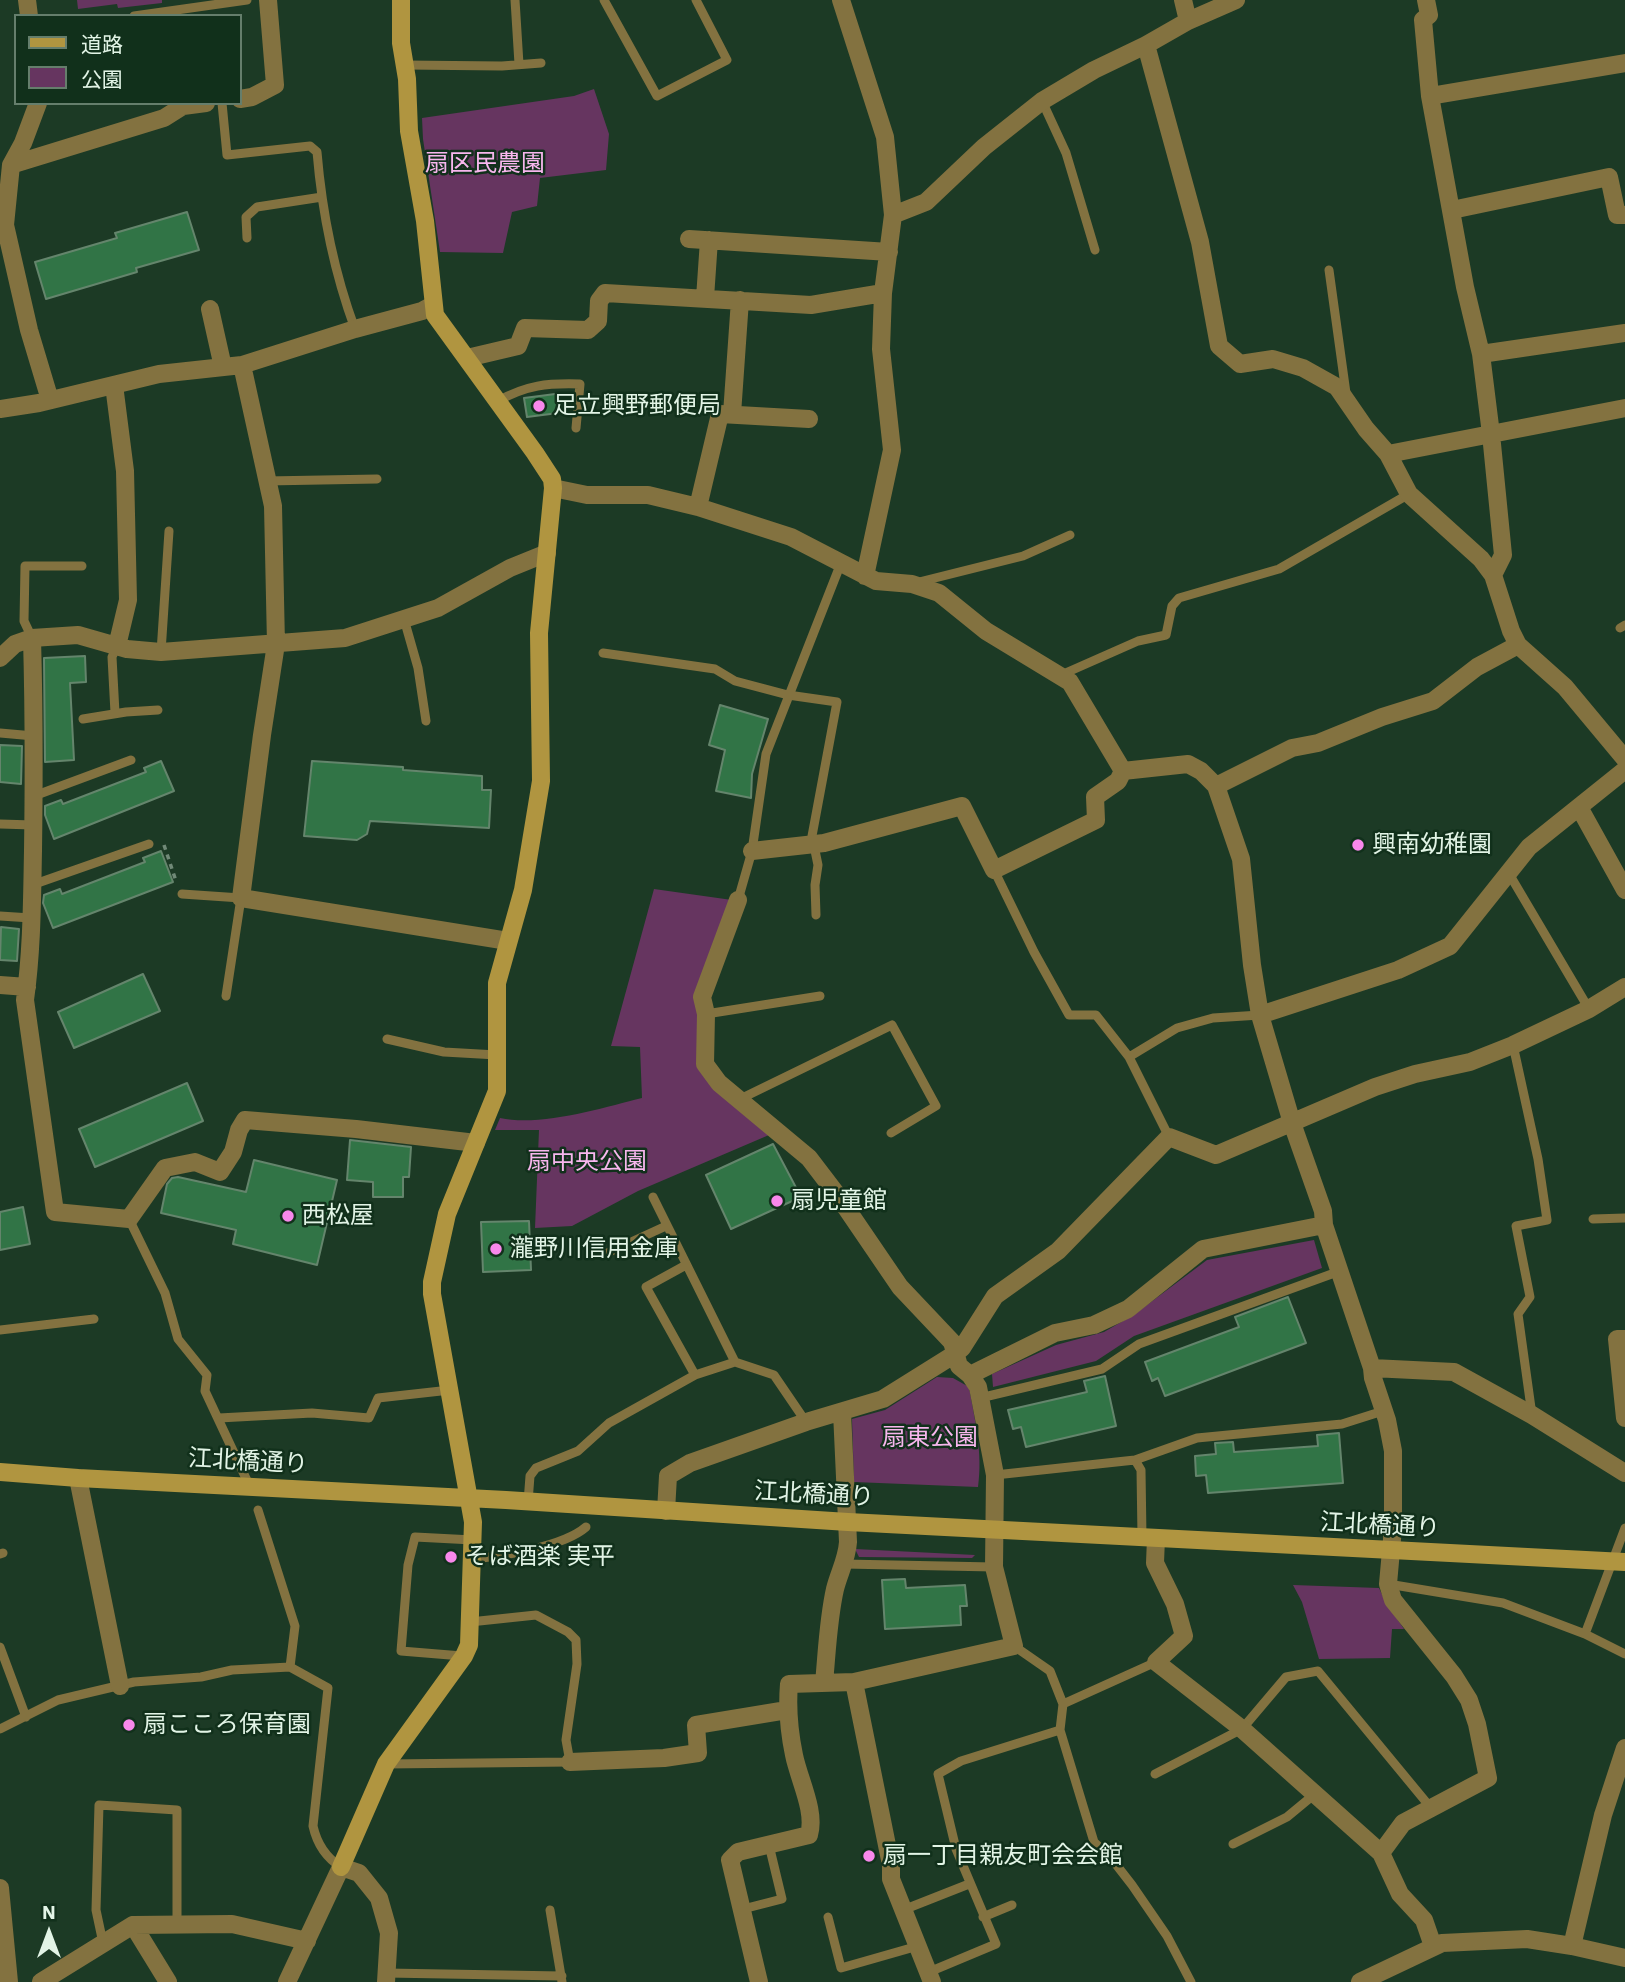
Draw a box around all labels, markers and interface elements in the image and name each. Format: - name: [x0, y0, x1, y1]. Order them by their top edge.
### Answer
- legend: [14, 14, 242, 105]
- text: 道路: [81, 30, 123, 58]
- text: 公園: [81, 65, 123, 93]
- park label: 扇区民農園: [425, 150, 545, 178]
- place label: 足立興野郵便局: [553, 392, 721, 420]
- marker: 足立興野郵便局: [531, 398, 547, 414]
- place label: 興南幼稚園: [1372, 831, 1492, 859]
- marker: 興南幼稚園: [1350, 837, 1366, 853]
- park label: 扇中央公園: [527, 1148, 647, 1176]
- place label: 扇児童館: [791, 1187, 887, 1215]
- marker: 扇児童館: [769, 1193, 785, 1209]
- place label: 西松屋: [302, 1202, 374, 1230]
- marker: 西松屋: [280, 1208, 296, 1224]
- place label: 瀧野川信用金庫: [510, 1235, 678, 1263]
- marker: 瀧野川信用金庫: [488, 1241, 504, 1257]
- park label: 扇東公園: [882, 1424, 978, 1452]
- street label: 江北橋通り: [187, 1444, 309, 1480]
- street label: 江北橋通り: [753, 1477, 875, 1513]
- street label: 江北橋通り: [1319, 1508, 1441, 1544]
- place label: そば酒楽 実平: [465, 1543, 615, 1571]
- marker: そば酒楽 実平: [443, 1549, 459, 1565]
- place label: 扇こころ保育園: [143, 1711, 311, 1739]
- marker: 扇こころ保育園: [121, 1717, 137, 1733]
- place label: 扇一丁目親友町会会館: [883, 1842, 1123, 1870]
- marker: 扇一丁目親友町会会館: [861, 1848, 877, 1864]
- north arrow: [14, 1898, 84, 1968]
- text: N: [42, 1900, 56, 1924]

